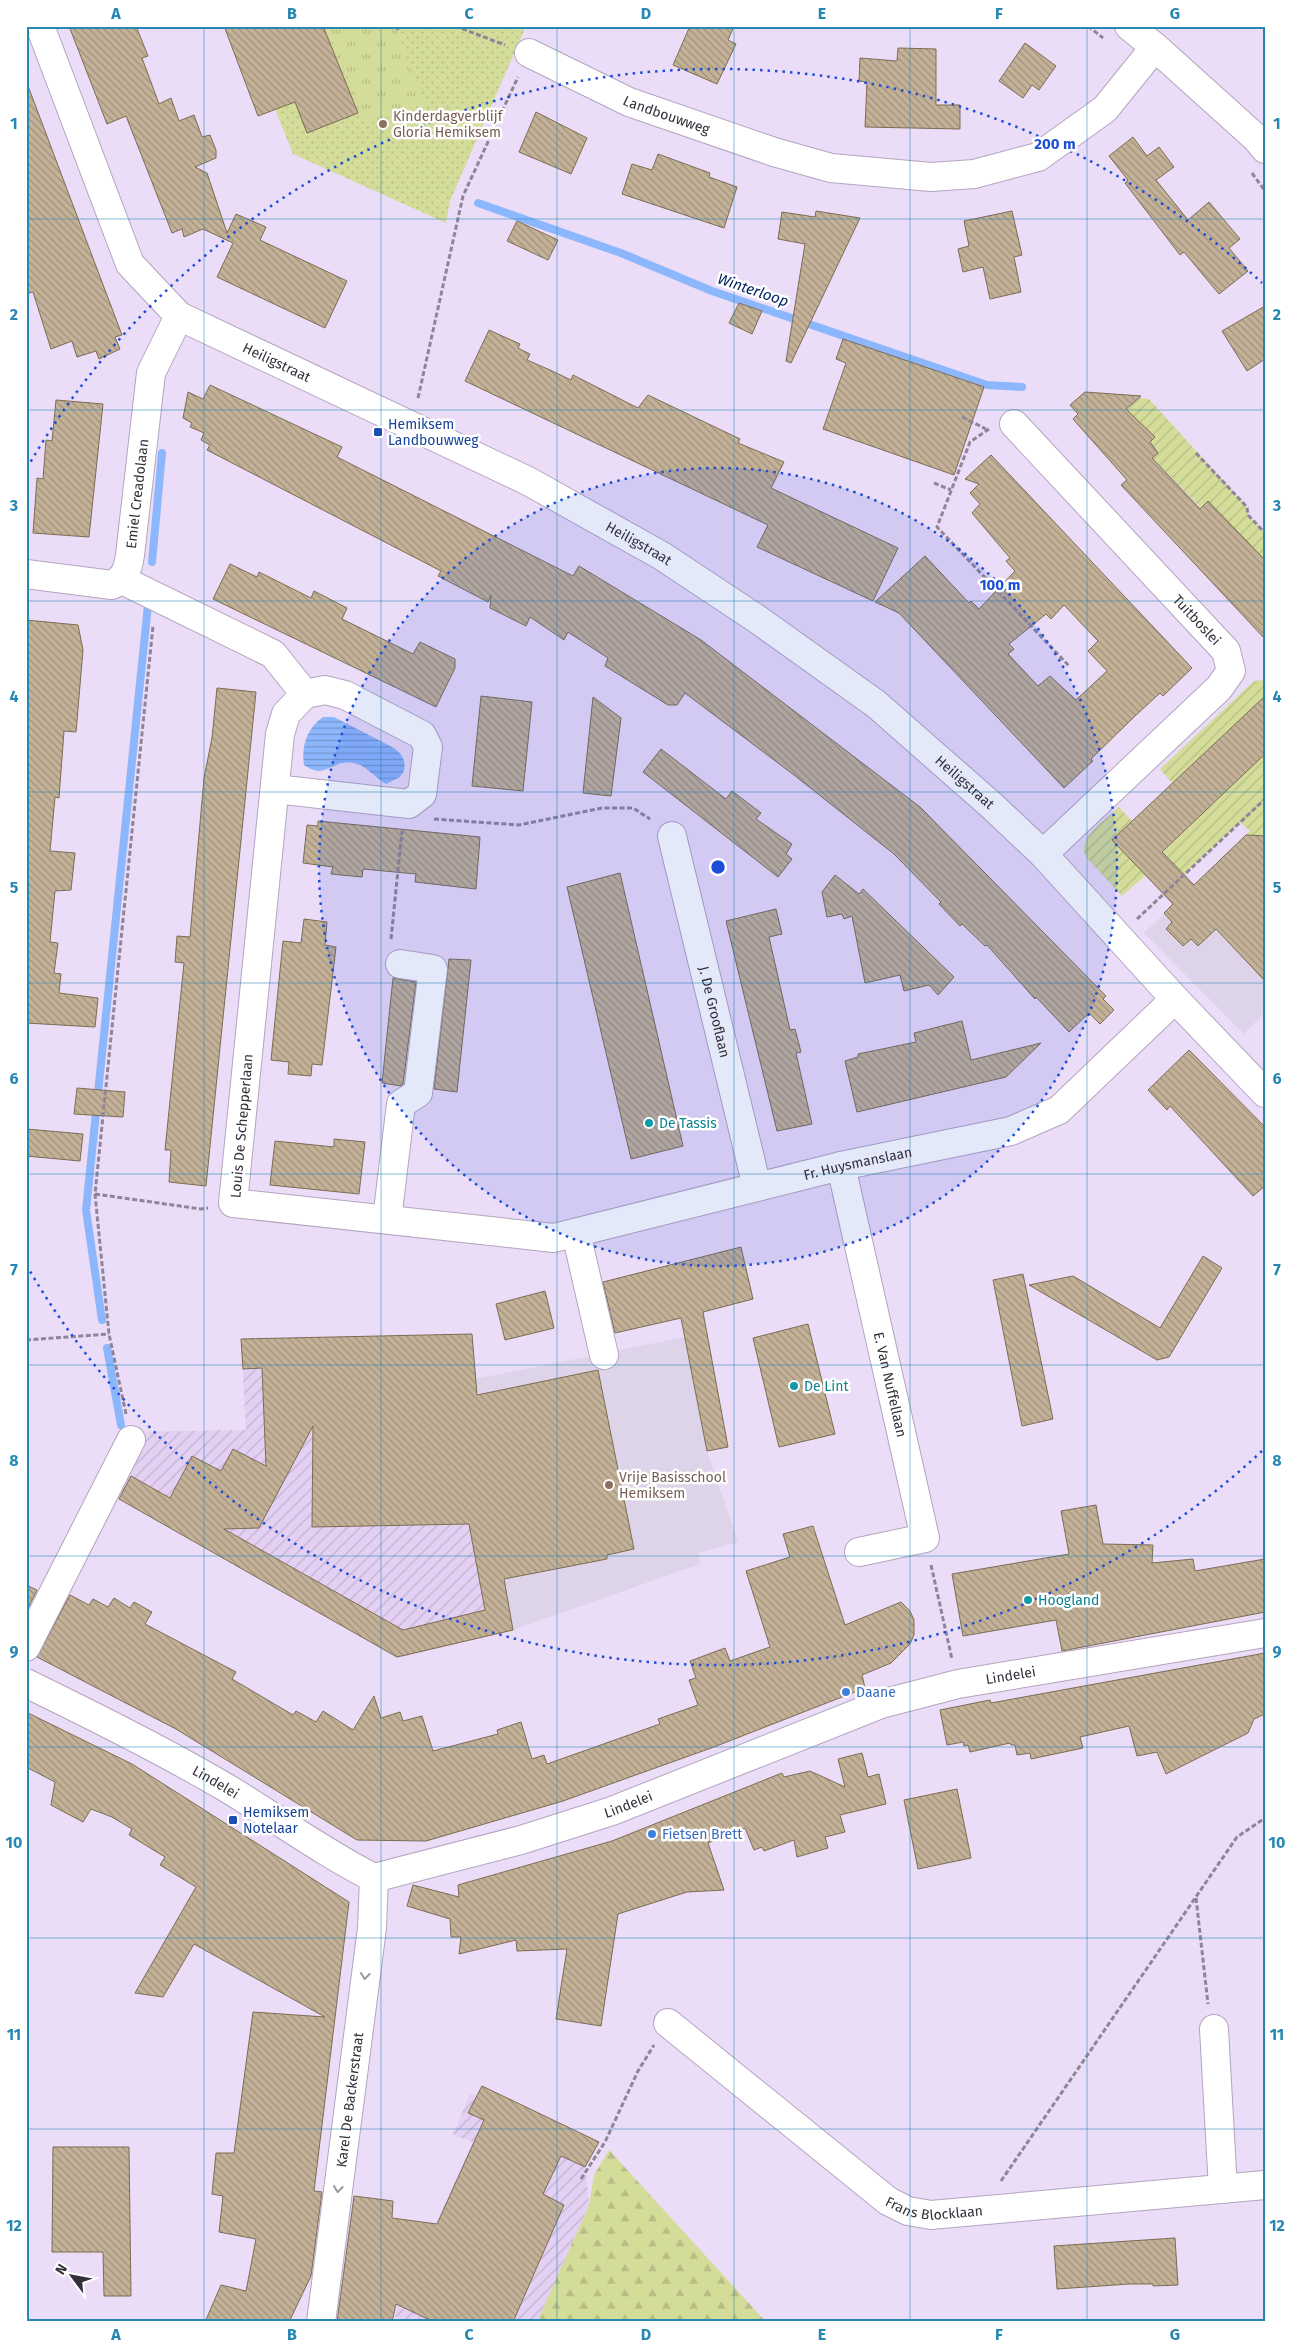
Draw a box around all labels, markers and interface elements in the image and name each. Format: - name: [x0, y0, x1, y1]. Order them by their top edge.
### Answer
- text: A: [110, 4, 121, 23]
- text: B: [287, 4, 297, 23]
- text: C: [464, 4, 474, 23]
- text: D: [641, 4, 651, 23]
- text: E: [818, 4, 826, 23]
- text: F: [995, 4, 1003, 23]
- text: G: [1170, 4, 1180, 23]
- street label: Landbouwweg: [620, 92, 713, 138]
- place label: Kinderdagverblijf Gloria Hemiksem: [393, 108, 504, 141]
- text: 1: [10, 114, 18, 133]
- text: 1: [1273, 114, 1281, 133]
- marker: Kinderdagverblijf Gloria Hemiksem: [377, 118, 389, 130]
- text: 200 m: [1034, 135, 1076, 153]
- water label: Winterloop: [715, 269, 791, 311]
- text: 2: [10, 305, 18, 324]
- text: 2: [1273, 305, 1281, 324]
- street label: Heiligstraat: [240, 339, 314, 386]
- place label: Hemiksem Landbouwweg: [388, 416, 479, 449]
- marker: Hemiksem Landbouwweg: [372, 426, 384, 438]
- street label: Emiel Creadolaan: [122, 438, 152, 550]
- text: 3: [9, 496, 18, 515]
- text: 3: [1272, 496, 1281, 515]
- street label: Heiligstraat: [603, 518, 676, 569]
- text: 100 m: [980, 576, 1020, 594]
- street label: Tuitboslei: [1169, 591, 1224, 649]
- text: 4: [9, 687, 19, 706]
- text: 4: [1272, 687, 1282, 706]
- street label: Heiligstraat: [932, 752, 999, 813]
- centre of rings: [709, 858, 727, 876]
- text: 5: [10, 878, 19, 897]
- text: 5: [1273, 878, 1282, 897]
- street label: J. De Grooflaan: [695, 964, 734, 1059]
- street label: Louis De Schepperlaan: [227, 1053, 257, 1199]
- text: 6: [9, 1069, 19, 1088]
- text: 6: [1272, 1069, 1282, 1088]
- place label: De Tassis: [659, 1115, 717, 1132]
- marker: De Tassis: [643, 1117, 655, 1129]
- street label: Fr. Huysmanslaan: [802, 1143, 914, 1184]
- text: 7: [10, 1260, 18, 1279]
- text: 7: [1273, 1260, 1281, 1279]
- street label: E. Van Nuffellaan: [870, 1330, 910, 1439]
- place label: De Lint: [804, 1378, 849, 1395]
- marker: De Lint: [788, 1380, 800, 1392]
- text: 8: [9, 1451, 19, 1470]
- text: 8: [1272, 1451, 1282, 1470]
- place label: Vrije Basisschool Hemiksem: [619, 1469, 726, 1502]
- marker: Vrije Basisschool Hemiksem: [603, 1479, 615, 1491]
- place label: Hoogland: [1038, 1592, 1099, 1609]
- marker: Hoogland: [1022, 1594, 1034, 1606]
- text: 9: [10, 1642, 19, 1661]
- text: 9: [1273, 1642, 1282, 1661]
- street label: Lindelei: [984, 1663, 1037, 1688]
- place label: Daane: [856, 1684, 896, 1701]
- marker: Daane: [840, 1686, 852, 1698]
- street label: Lindelei: [190, 1762, 242, 1802]
- street label: Lindelei: [602, 1787, 655, 1822]
- place label: Hemiksem Notelaar: [243, 1804, 309, 1837]
- marker: Hemiksem Notelaar: [227, 1814, 239, 1826]
- place label: Fietsen Brett: [662, 1826, 743, 1843]
- marker: Fietsen Brett: [646, 1828, 658, 1840]
- text: 10: [6, 1833, 22, 1852]
- text: 10: [1269, 1833, 1285, 1852]
- one-way arrow: [361, 1972, 371, 1980]
- text: 11: [7, 2025, 21, 2044]
- text: 11: [1270, 2025, 1284, 2044]
- street label: Karel De Backerstraat: [333, 2030, 367, 2168]
- one-way arrow: [333, 2186, 344, 2194]
- street label: Frans Blocklaan: [883, 2193, 984, 2224]
- text: 12: [6, 2216, 22, 2235]
- text: 12: [1269, 2216, 1285, 2235]
- north arrow: [48, 2250, 98, 2300]
- text: N: [52, 2261, 71, 2278]
- text: A: [110, 2325, 121, 2344]
- text: B: [287, 2325, 297, 2344]
- text: C: [464, 2325, 474, 2344]
- text: D: [641, 2325, 651, 2344]
- text: E: [818, 2325, 826, 2344]
- text: F: [995, 2325, 1003, 2344]
- text: G: [1170, 2325, 1180, 2344]

